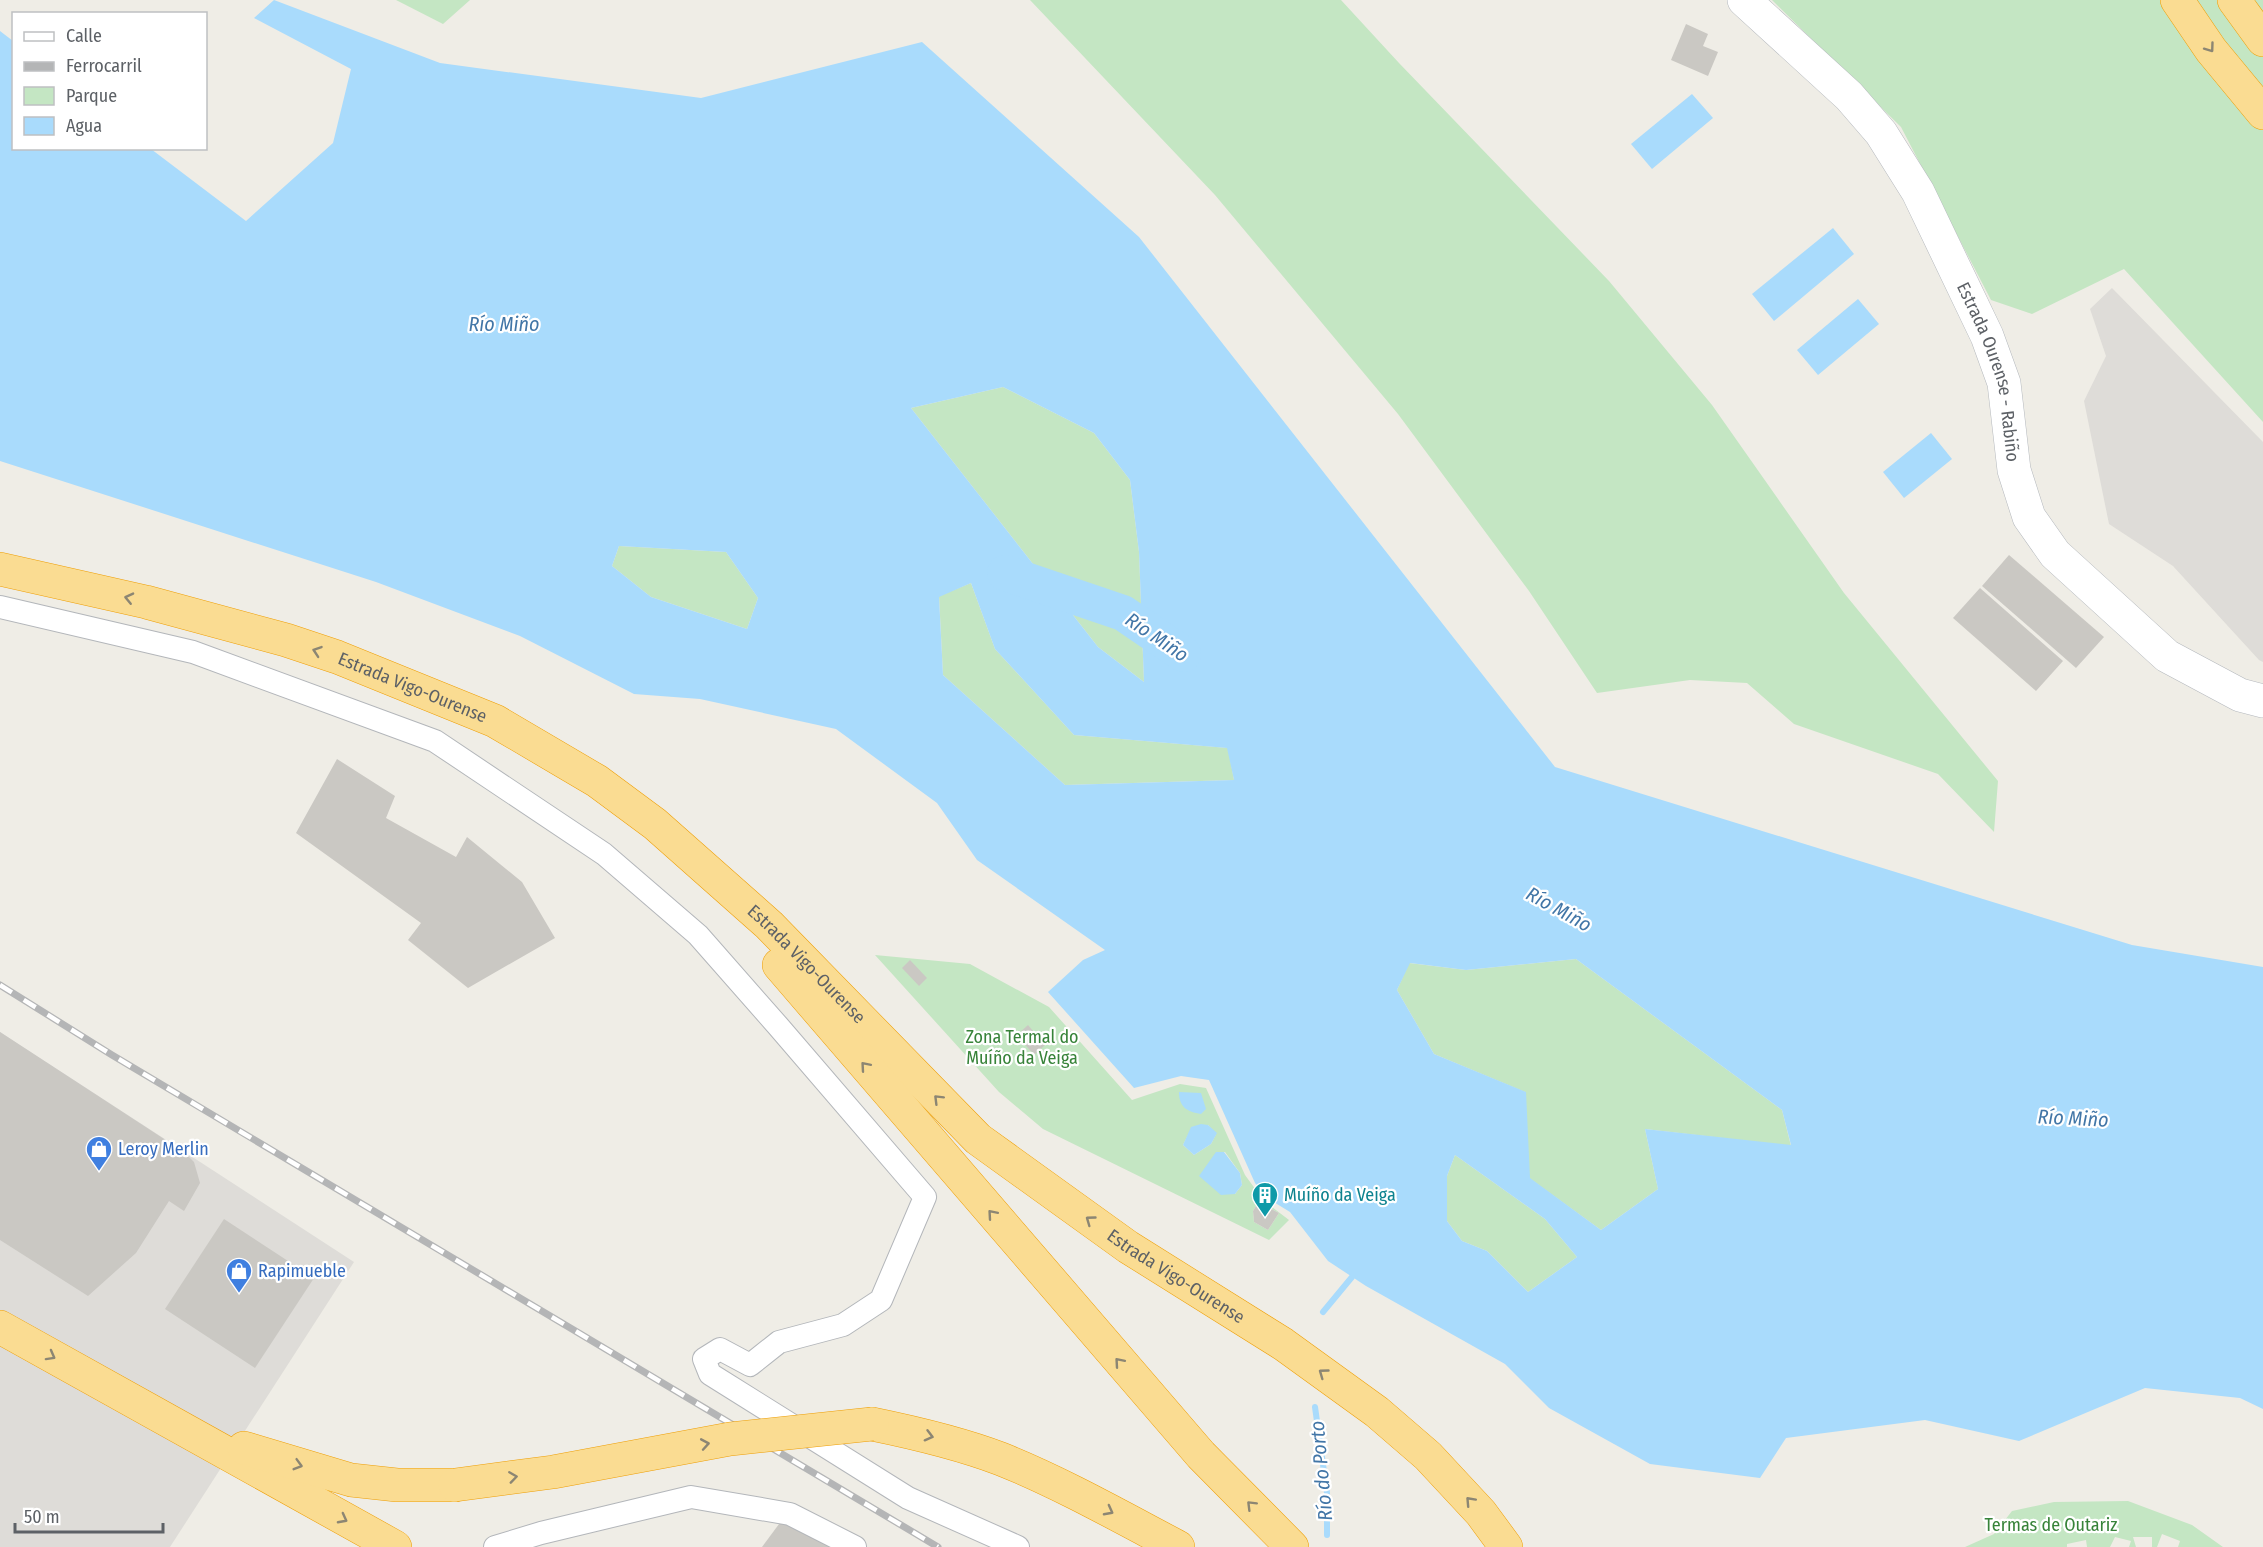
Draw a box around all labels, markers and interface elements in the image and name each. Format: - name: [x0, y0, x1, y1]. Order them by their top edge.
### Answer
- legend: [12, 12, 207, 150]
- text: Calle: [66, 25, 102, 47]
- one-way arrow: [2203, 42, 2214, 53]
- text: Ferrocarril: [66, 55, 142, 77]
- text: Parque: [66, 85, 117, 107]
- text: Agua: [66, 115, 102, 137]
- street label: Estrada Ourense - Rabiño: [1952, 279, 2024, 463]
- water label: Río Miño: [468, 312, 540, 336]
- one-way arrow: [124, 592, 134, 605]
- water label: Río Miño: [1121, 607, 1193, 667]
- one-way arrow: [312, 645, 323, 658]
- street label: Estrada Vigo-Ourense: [335, 648, 490, 728]
- water label: Río Miño: [1522, 881, 1596, 937]
- street label: Estrada Vigo-Ourense: [743, 900, 870, 1028]
- park label: Zona Termal do Muíño da Veiga: [965, 1026, 1079, 1069]
- one-way arrow: [861, 1062, 872, 1073]
- one-way arrow: [934, 1095, 945, 1105]
- water label: Río Miño: [2037, 1104, 2109, 1132]
- shop icon: Leroy Merlin: [84, 1134, 114, 1172]
- place label: Leroy Merlin: [118, 1138, 209, 1160]
- building icon: Muíño da Veiga: [1250, 1180, 1280, 1218]
- place label: Muíño da Veiga: [1284, 1184, 1396, 1206]
- one-way arrow: [988, 1210, 999, 1221]
- one-way arrow: [1086, 1216, 1097, 1227]
- street label: Estrada Vigo-Ourense: [1103, 1225, 1249, 1328]
- shop icon: Rapimueble: [224, 1256, 254, 1294]
- place label: Rapimueble: [258, 1260, 346, 1282]
- one-way arrow: [45, 1349, 55, 1360]
- one-way arrow: [1115, 1358, 1126, 1369]
- one-way arrow: [1319, 1369, 1330, 1380]
- water label: Río do Porto: [1305, 1420, 1337, 1522]
- one-way arrow: [924, 1429, 934, 1442]
- one-way arrow: [700, 1438, 710, 1451]
- one-way arrow: [293, 1458, 303, 1470]
- one-way arrow: [508, 1471, 518, 1483]
- scale bar: [15, 1496, 164, 1534]
- one-way arrow: [1466, 1497, 1477, 1508]
- one-way arrow: [1247, 1502, 1258, 1513]
- one-way arrow: [1103, 1504, 1113, 1515]
- text: 50 m: [24, 1506, 60, 1528]
- one-way arrow: [337, 1512, 347, 1523]
- park label: Termas de Outariz: [1985, 1514, 2117, 1536]

